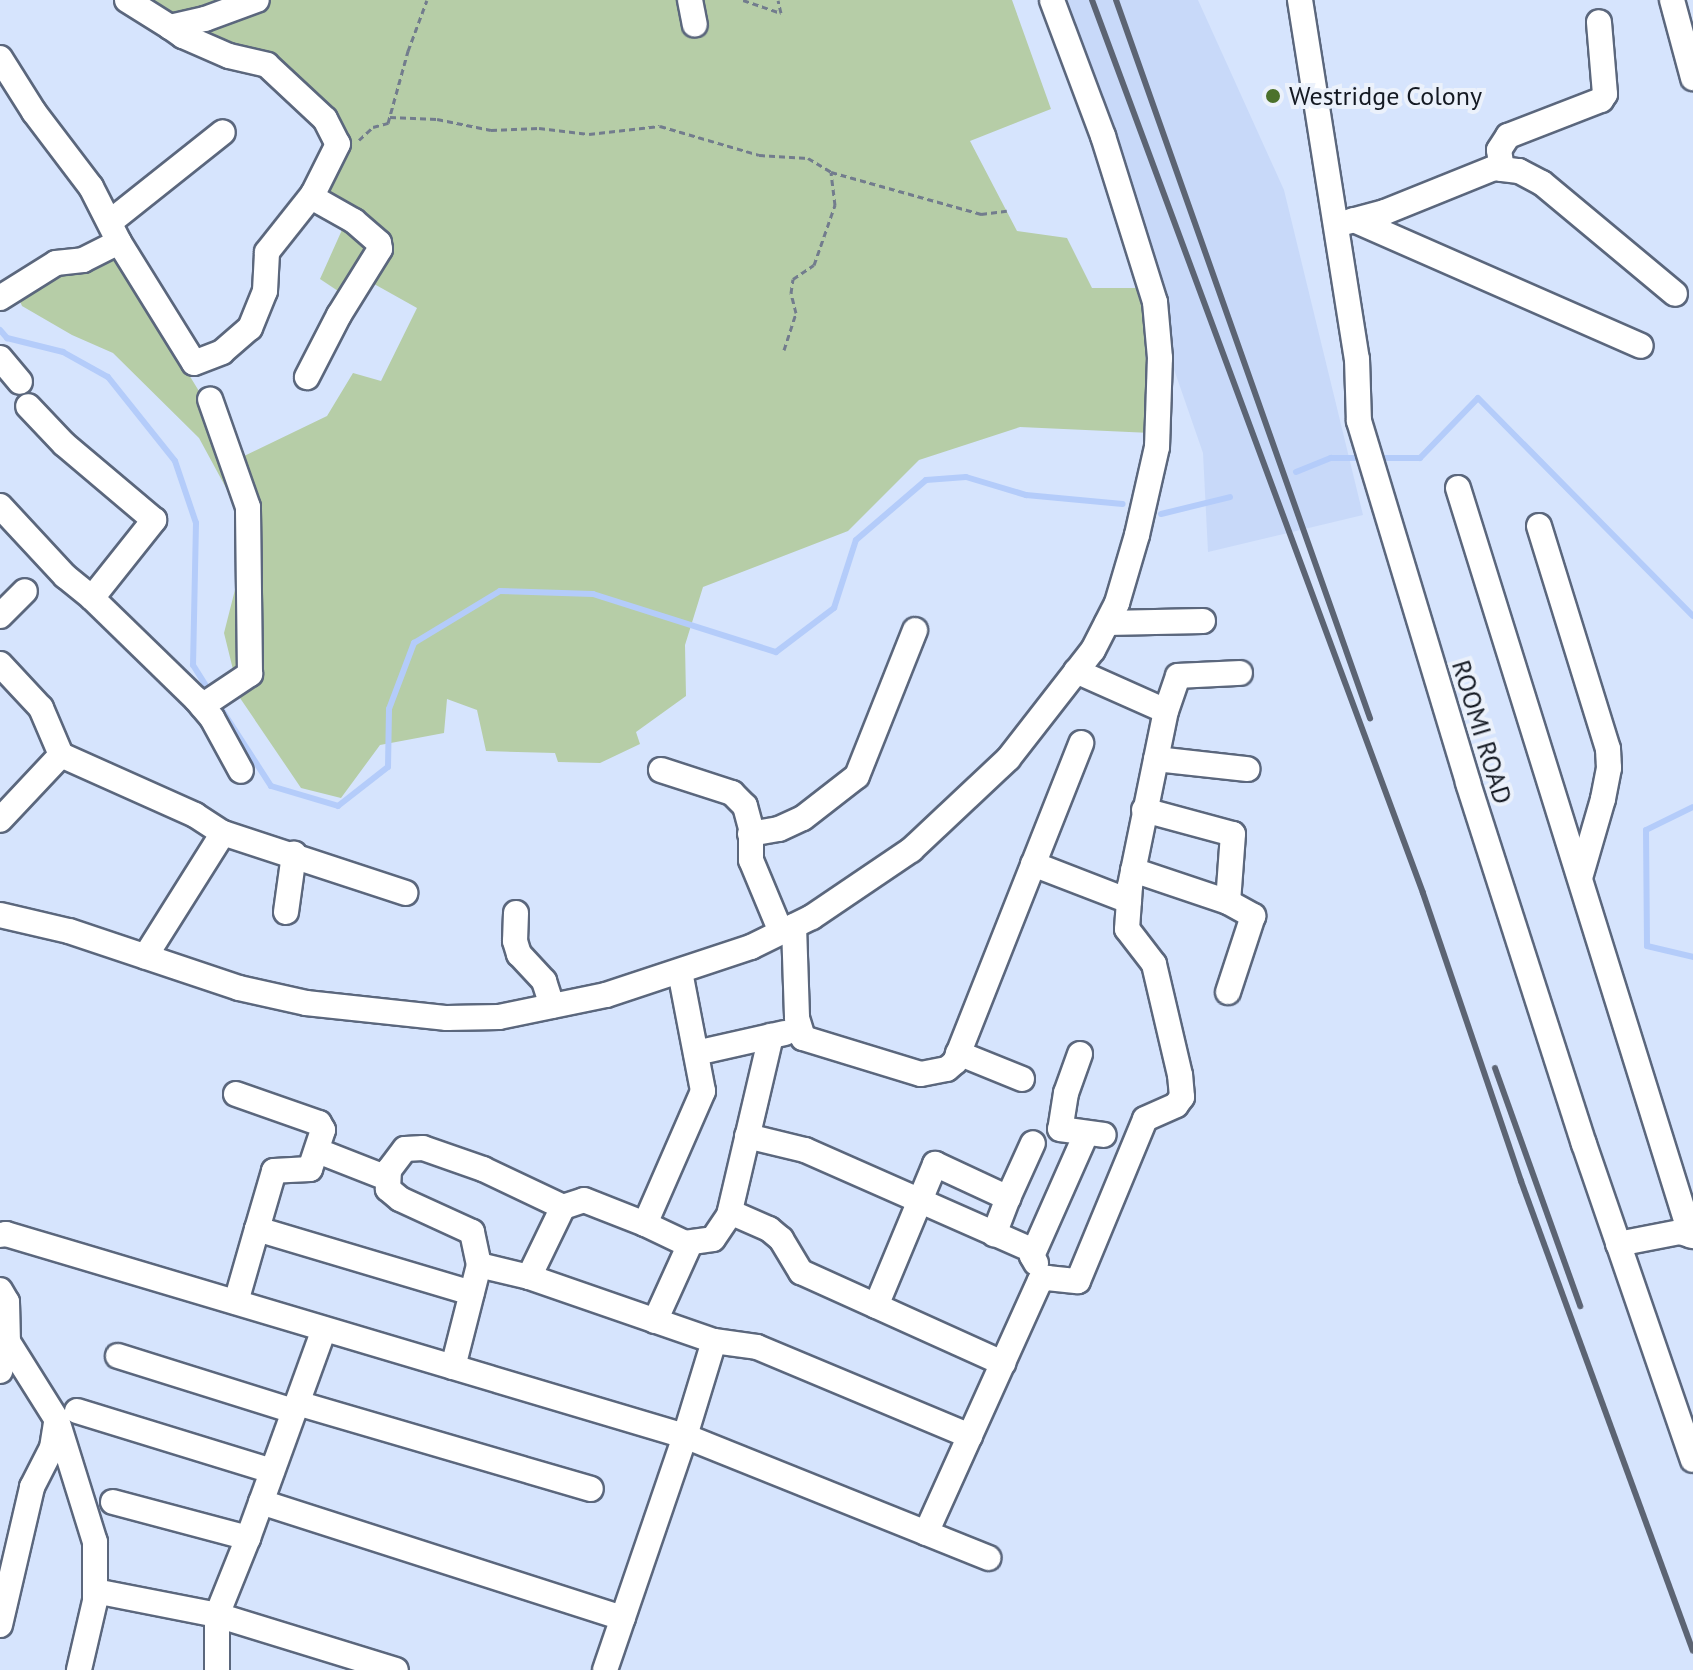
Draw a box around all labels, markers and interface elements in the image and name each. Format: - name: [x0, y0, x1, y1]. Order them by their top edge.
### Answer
- place label: Westridge Colony: [1289, 80, 1482, 112]
- marker: Westridge Colony: [1264, 87, 1282, 105]
- street label: ROOMI ROAD: [1445, 656, 1519, 808]

